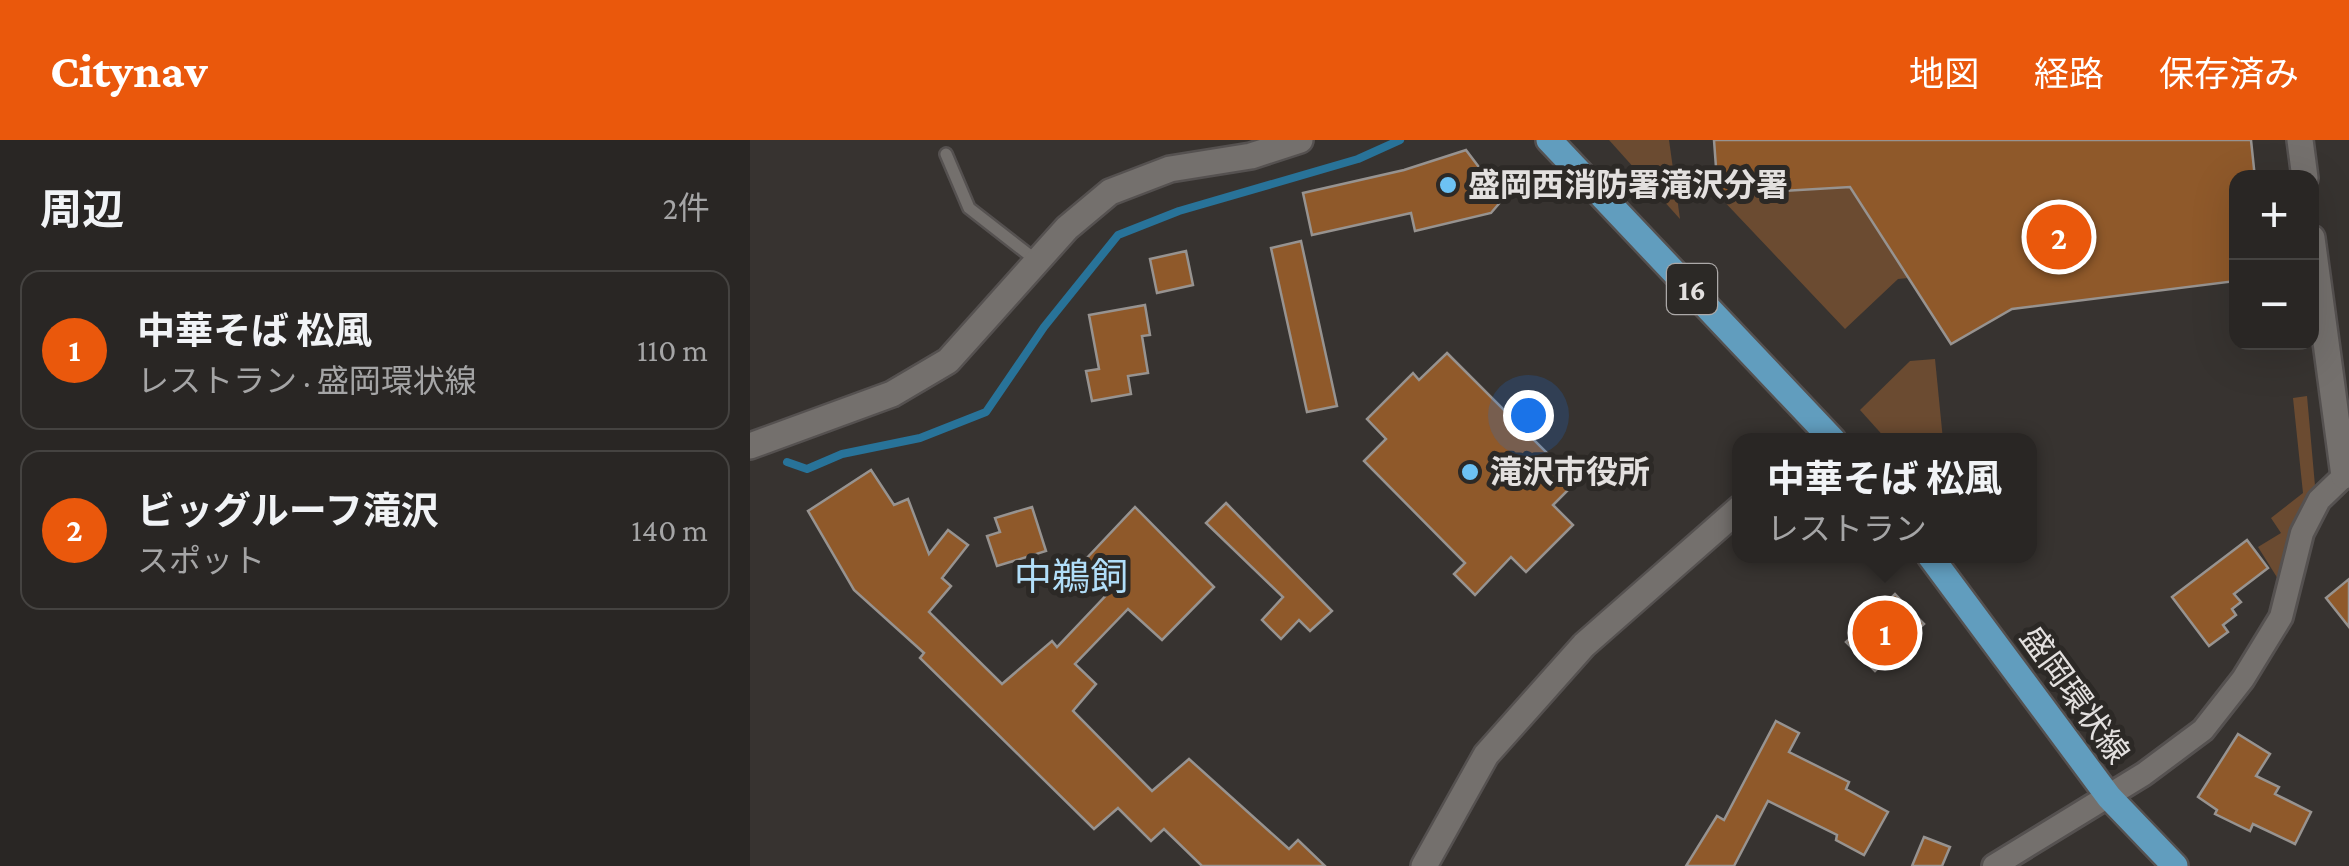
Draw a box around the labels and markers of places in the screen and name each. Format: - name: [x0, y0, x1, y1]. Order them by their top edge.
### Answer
- place label: 盛岡西消防署滝沢分署: [1468, 167, 1788, 203]
- marker: 盛岡西消防署滝沢分署: [1437, 174, 1459, 196]
- pin: 2: [2026, 199, 2092, 274]
- place label: 滝沢市役所: [1490, 454, 1650, 490]
- marker: 滝沢市役所: [1459, 461, 1481, 483]
- pin: 1: [1852, 596, 1918, 670]

